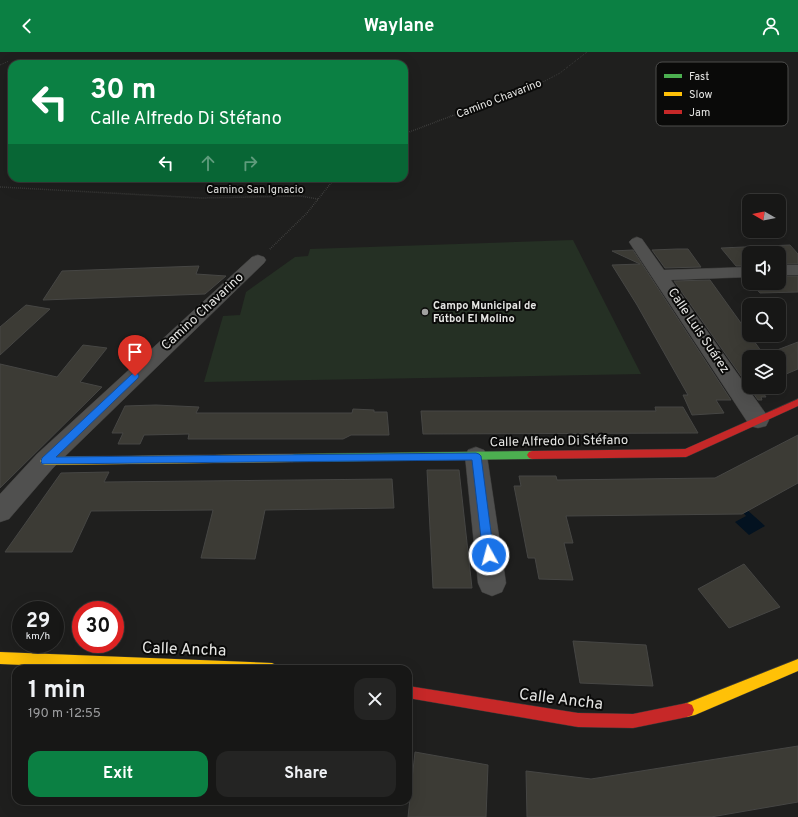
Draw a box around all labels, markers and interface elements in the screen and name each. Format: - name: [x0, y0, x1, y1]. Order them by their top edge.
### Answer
- icon: back: [16, 15, 38, 37]
- text: Waylane: [364, 15, 434, 38]
- icon: person: [760, 15, 782, 37]
- legend: [656, 62, 788, 126]
- text: Fast: [689, 70, 709, 84]
- text: 30 m: [90, 73, 156, 109]
- icon: left: [24, 76, 76, 128]
- street label: Camino Chavarino: [454, 76, 544, 122]
- text: Slow: [689, 88, 712, 102]
- text: Jam: [689, 106, 710, 120]
- text: Calle Alfredo Di Stéfano: [90, 108, 282, 131]
- icon: left: [155, 152, 177, 174]
- icon: ahead: [197, 152, 219, 174]
- icon: right: [239, 152, 261, 174]
- street label: Camino San Ignacio: [206, 183, 304, 197]
- north arrow: [742, 194, 786, 238]
- map controls: [742, 194, 786, 394]
- button: sound: [742, 246, 786, 290]
- street label: Camino Chavarino: [159, 270, 247, 354]
- street label: Calle Luis Suárez: [664, 285, 732, 377]
- button: search: [742, 298, 786, 342]
- place label: Campo Municipal de Fútbol El Molino: [433, 299, 536, 326]
- marker: Campo Municipal de Fútbol El Molino: [420, 307, 430, 317]
- pin: [118, 335, 152, 376]
- icon: arrive: [124, 341, 146, 363]
- button: layers: [742, 350, 786, 394]
- street label: Calle Alfredo Di Stéfano: [490, 433, 628, 451]
- position arrow: [468, 534, 510, 576]
- speed limit sign: 30: [72, 601, 124, 653]
- text: 29: [26, 609, 50, 635]
- text: km/h: [26, 630, 50, 643]
- street label: Calle Ancha: [141, 639, 227, 661]
- text: 1 min: [28, 676, 86, 706]
- button: close: [354, 678, 396, 720]
- street label: Calle Ancha: [518, 685, 604, 715]
- text: 190 m · 12:55: [28, 706, 101, 722]
- button: Exit: [28, 751, 208, 797]
- button: Share: [216, 751, 396, 797]

